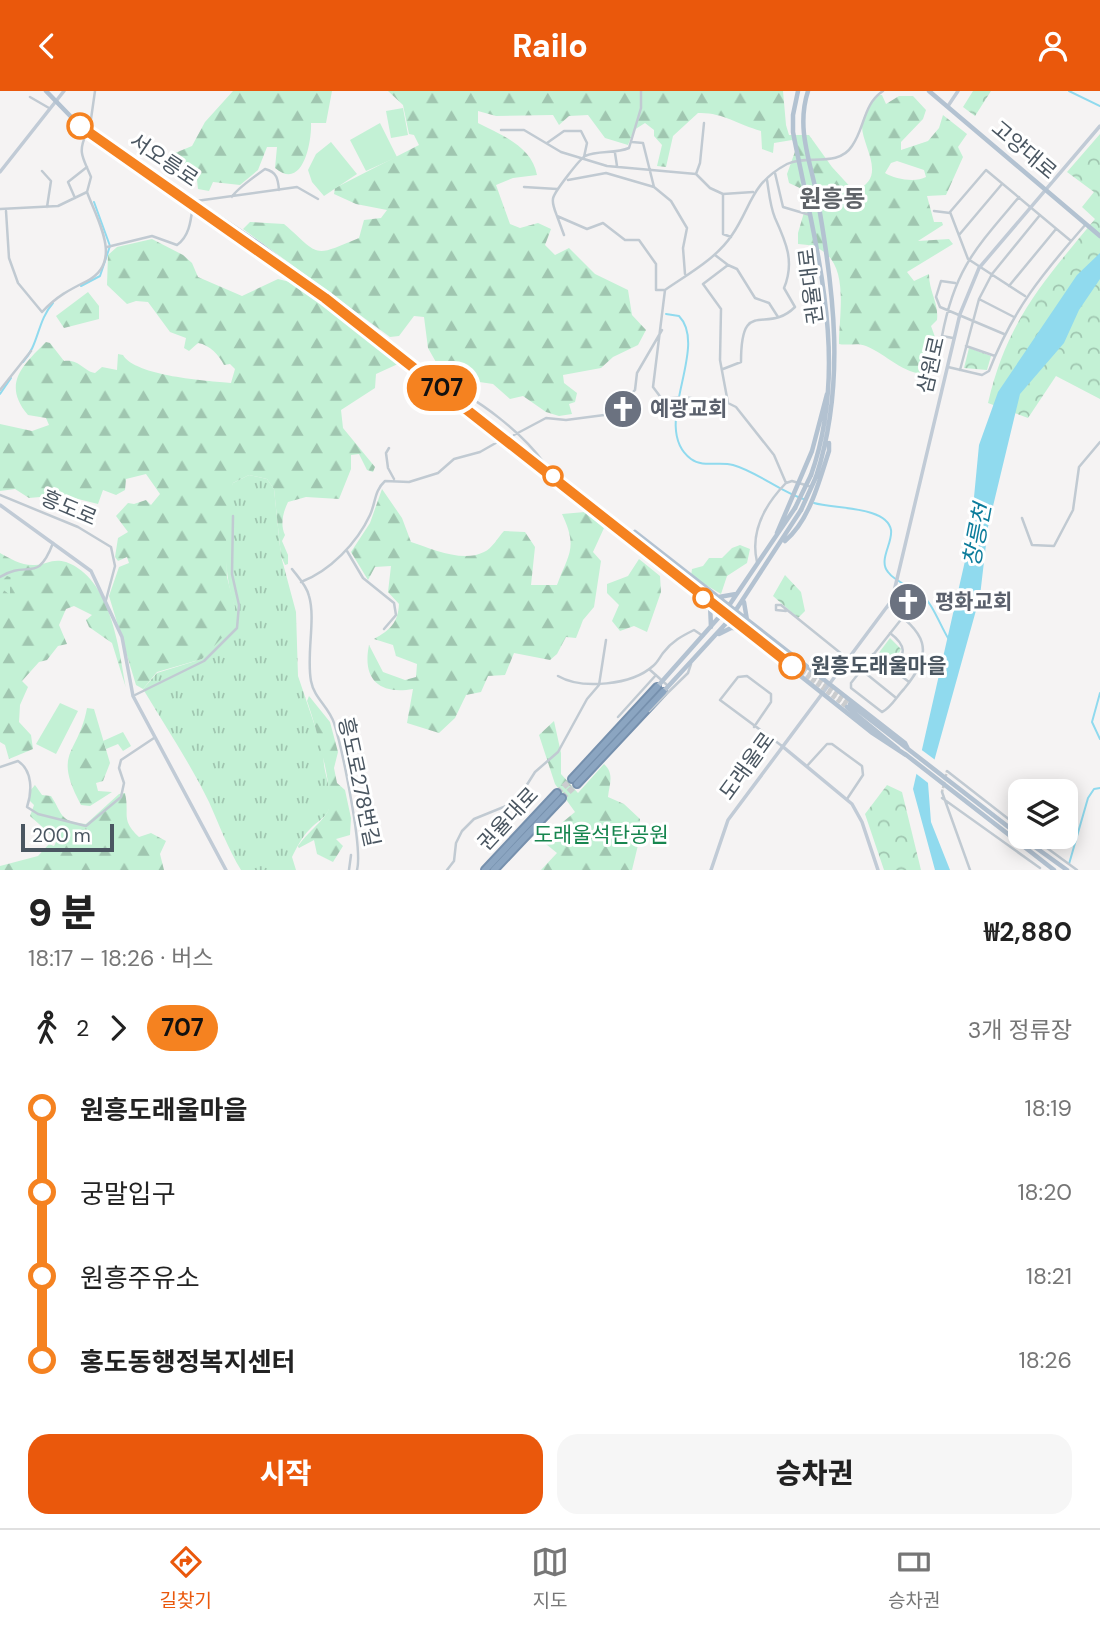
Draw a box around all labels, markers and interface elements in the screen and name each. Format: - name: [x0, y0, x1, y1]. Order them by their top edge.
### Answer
- text: Railo: [512, 25, 588, 67]
- icon: back: [28, 27, 66, 65]
- icon: person: [1034, 27, 1072, 65]
- unlabelled marker: [67, 113, 93, 139]
- street label: 고양대로: [985, 114, 1063, 186]
- street label: 서오릉로: [124, 127, 204, 193]
- district label: 원흥동: [799, 183, 865, 214]
- street label: 권율대로: [792, 246, 830, 326]
- street label: 삼원로: [911, 334, 951, 396]
- line badge: 707: [402, 365, 482, 411]
- text: 707: [421, 372, 463, 403]
- church icon: 예광교회: [602, 388, 644, 430]
- place label: 예광교회: [650, 395, 727, 423]
- unlabelled marker: [543, 466, 563, 486]
- street label: 흥도로: [37, 484, 101, 532]
- water label: 창릉천: [956, 498, 998, 569]
- church icon: 평화교회: [887, 581, 929, 623]
- unlabelled marker: [693, 588, 713, 608]
- place label: 평화교회: [935, 588, 1012, 616]
- place label: 원흥도래울마을: [811, 652, 946, 680]
- marker: 원흥도래울마을: [779, 653, 805, 679]
- street label: 흥도로278번길: [332, 715, 386, 849]
- street label: 도래울로: [713, 727, 781, 805]
- map controls: [1008, 779, 1078, 849]
- button: layers: [1008, 779, 1078, 849]
- street label: 권율대로: [471, 781, 545, 857]
- scale bar: [21, 821, 114, 853]
- park label: 도래울석탄공원: [533, 821, 669, 849]
- text: 200 m: [32, 823, 91, 848]
- text: 9 분: [28, 888, 96, 938]
- text: ₩2,880: [984, 915, 1072, 949]
- text: 18:17 – 18:26 · 버스: [28, 943, 214, 973]
- icon: walk: [28, 1009, 66, 1047]
- icon: forward: [99, 1009, 137, 1047]
- text: 707: [161, 1012, 204, 1043]
- text: 2: [76, 1013, 89, 1043]
- text: 3개 정류장: [968, 1015, 1072, 1045]
- text: 원흥도래울마을: [80, 1093, 247, 1127]
- text: 18:19: [1025, 1093, 1072, 1123]
- text: 궁말입구: [80, 1177, 176, 1211]
- text: 18:20: [1017, 1177, 1072, 1207]
- text: 원흥주유소: [80, 1261, 200, 1295]
- text: 18:21: [1026, 1261, 1072, 1291]
- text: 홍도동행정복지센터: [80, 1345, 295, 1379]
- text: 18:26: [1019, 1345, 1072, 1375]
- button: 시작: [28, 1434, 543, 1514]
- button: 승차권: [557, 1434, 1072, 1514]
- tab: 길찾기: [160, 1543, 212, 1613]
- tab: 지도: [531, 1543, 569, 1613]
- tab: 승차권: [888, 1543, 940, 1613]

